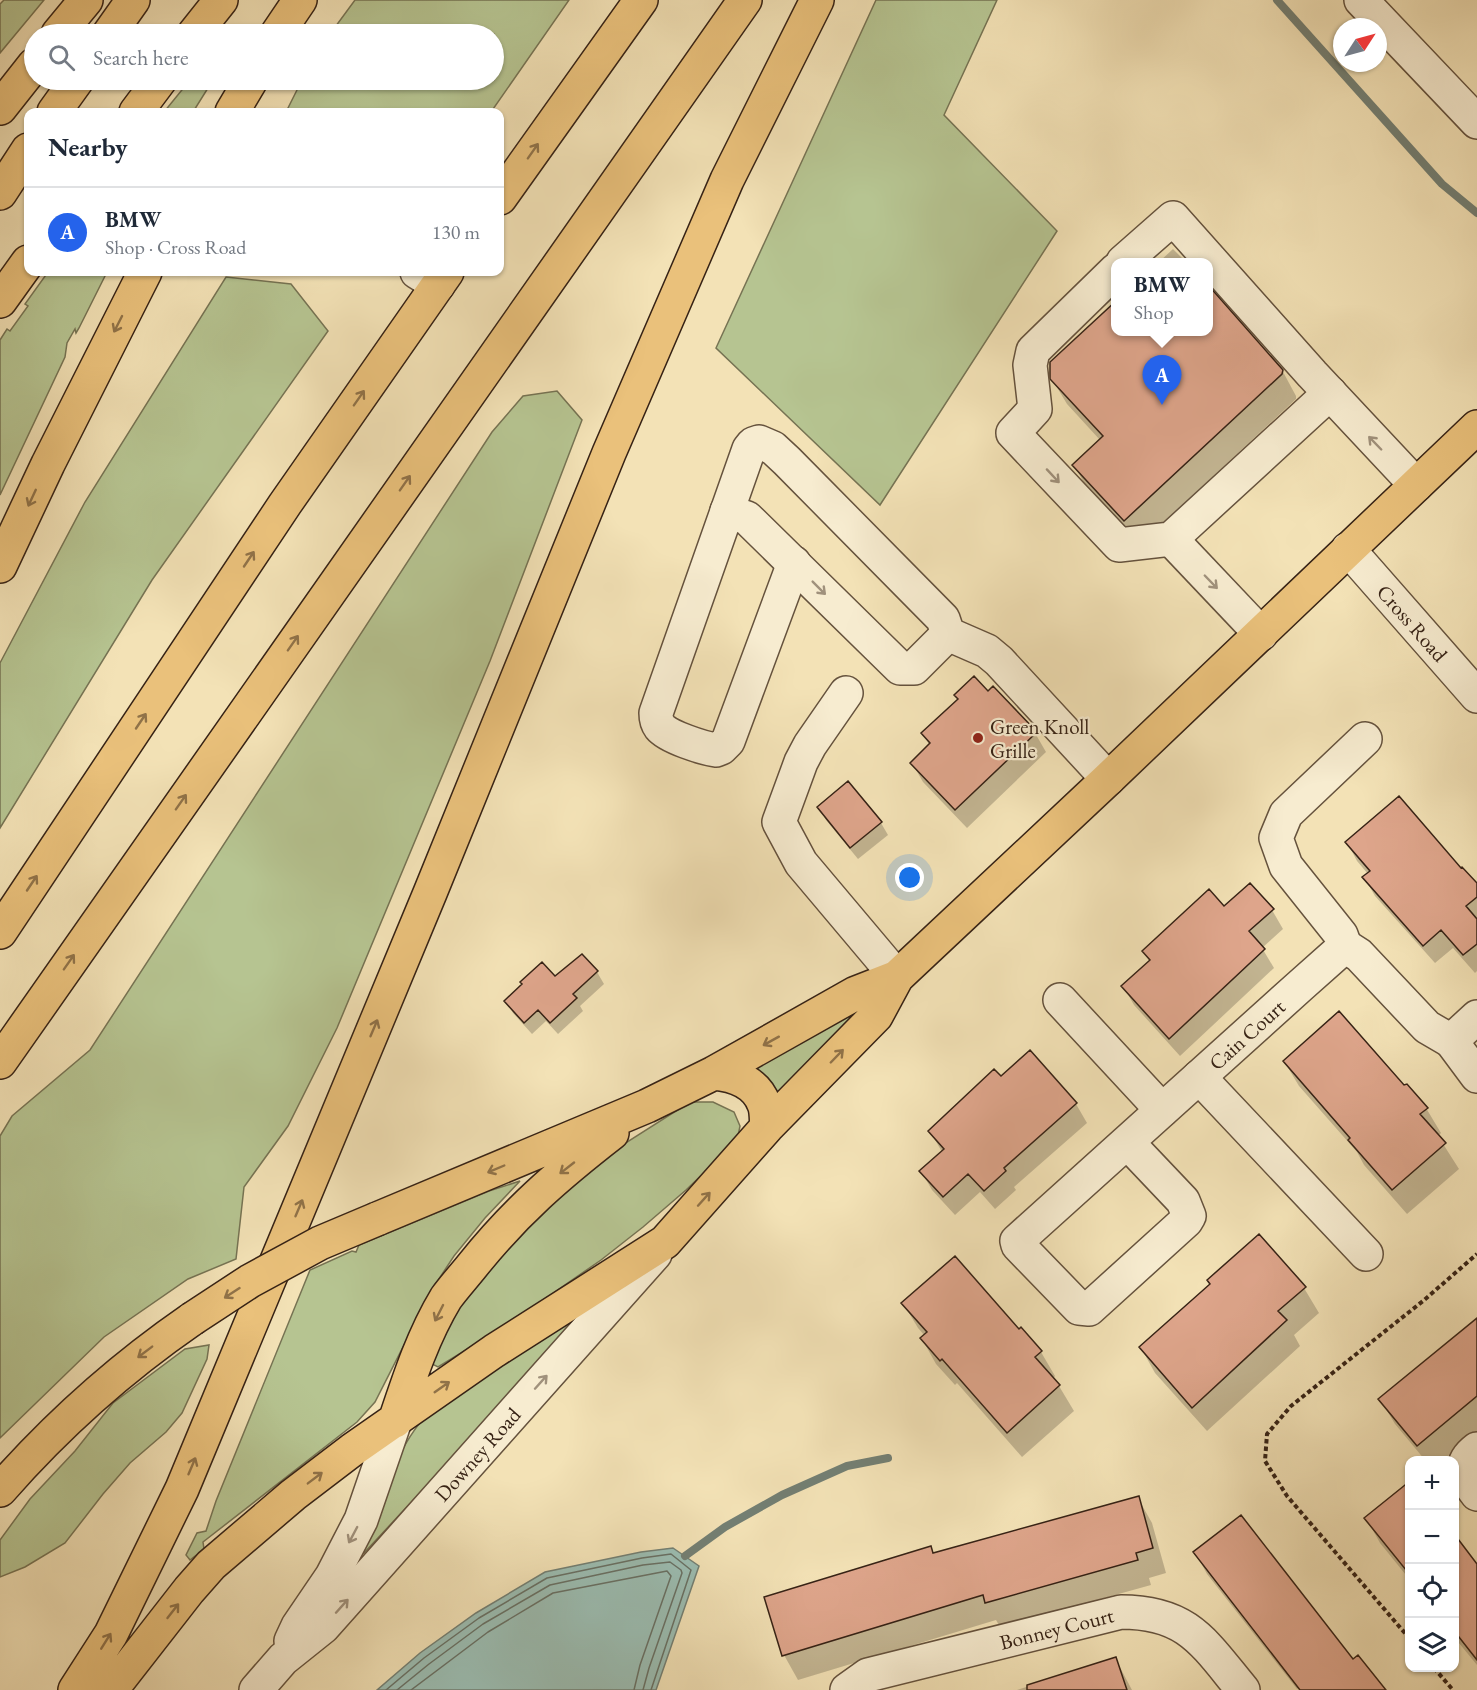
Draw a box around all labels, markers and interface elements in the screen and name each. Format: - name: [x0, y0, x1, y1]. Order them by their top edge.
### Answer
- north arrow: [1333, 18, 1387, 72]
- search box: [24, 24, 504, 90]
- icon: search: [45, 41, 78, 74]
- text: Search here: [93, 43, 188, 72]
- text: Nearby: [48, 130, 128, 164]
- one-way arrow: [527, 143, 540, 159]
- text: BMW: [105, 205, 161, 234]
- text: A: [60, 219, 75, 245]
- text: 130 m: [432, 219, 480, 245]
- text: Shop · Cross Road: [105, 234, 246, 260]
- popup: [1111, 258, 1213, 336]
- text: BMW: [1134, 270, 1190, 299]
- text: Shop: [1134, 299, 1174, 325]
- one-way arrow: [112, 314, 124, 332]
- pin: A: [1142, 356, 1182, 405]
- one-way arrow: [353, 390, 365, 406]
- one-way arrow: [1368, 435, 1383, 450]
- one-way arrow: [1046, 468, 1060, 483]
- one-way arrow: [399, 476, 411, 492]
- one-way arrow: [25, 489, 37, 507]
- one-way arrow: [243, 551, 255, 567]
- one-way arrow: [1203, 574, 1218, 589]
- street label: Cross Road: [1371, 578, 1454, 667]
- one-way arrow: [811, 581, 826, 596]
- one-way arrow: [287, 635, 299, 652]
- one-way arrow: [134, 712, 147, 729]
- place label: Green Knoll Grille: [990, 713, 1089, 764]
- marker: Green Knoll Grille: [971, 731, 985, 745]
- one-way arrow: [175, 795, 187, 811]
- your location: [895, 863, 924, 892]
- one-way arrow: [26, 875, 38, 892]
- one-way arrow: [63, 954, 75, 971]
- street label: Cain Court: [1203, 993, 1291, 1076]
- one-way arrow: [369, 1019, 380, 1038]
- one-way arrow: [762, 1036, 780, 1047]
- one-way arrow: [829, 1049, 844, 1064]
- one-way arrow: [559, 1161, 575, 1174]
- one-way arrow: [487, 1164, 505, 1175]
- one-way arrow: [697, 1192, 711, 1207]
- one-way arrow: [294, 1199, 305, 1218]
- one-way arrow: [224, 1288, 241, 1300]
- one-way arrow: [432, 1304, 444, 1322]
- one-way arrow: [137, 1346, 153, 1359]
- one-way arrow: [534, 1374, 548, 1389]
- one-way arrow: [434, 1381, 450, 1393]
- street label: Downey Road: [428, 1401, 526, 1507]
- map controls: [1405, 1456, 1459, 1672]
- button: +: [1405, 1456, 1459, 1510]
- one-way arrow: [187, 1457, 198, 1476]
- one-way arrow: [306, 1472, 322, 1484]
- button: −: [1405, 1510, 1459, 1564]
- one-way arrow: [347, 1526, 359, 1543]
- button: locate: [1405, 1564, 1459, 1618]
- one-way arrow: [335, 1599, 349, 1614]
- street label: Bonney Court: [997, 1601, 1117, 1655]
- one-way arrow: [166, 1603, 179, 1619]
- button: layers: [1405, 1618, 1459, 1672]
- one-way arrow: [101, 1633, 113, 1650]

